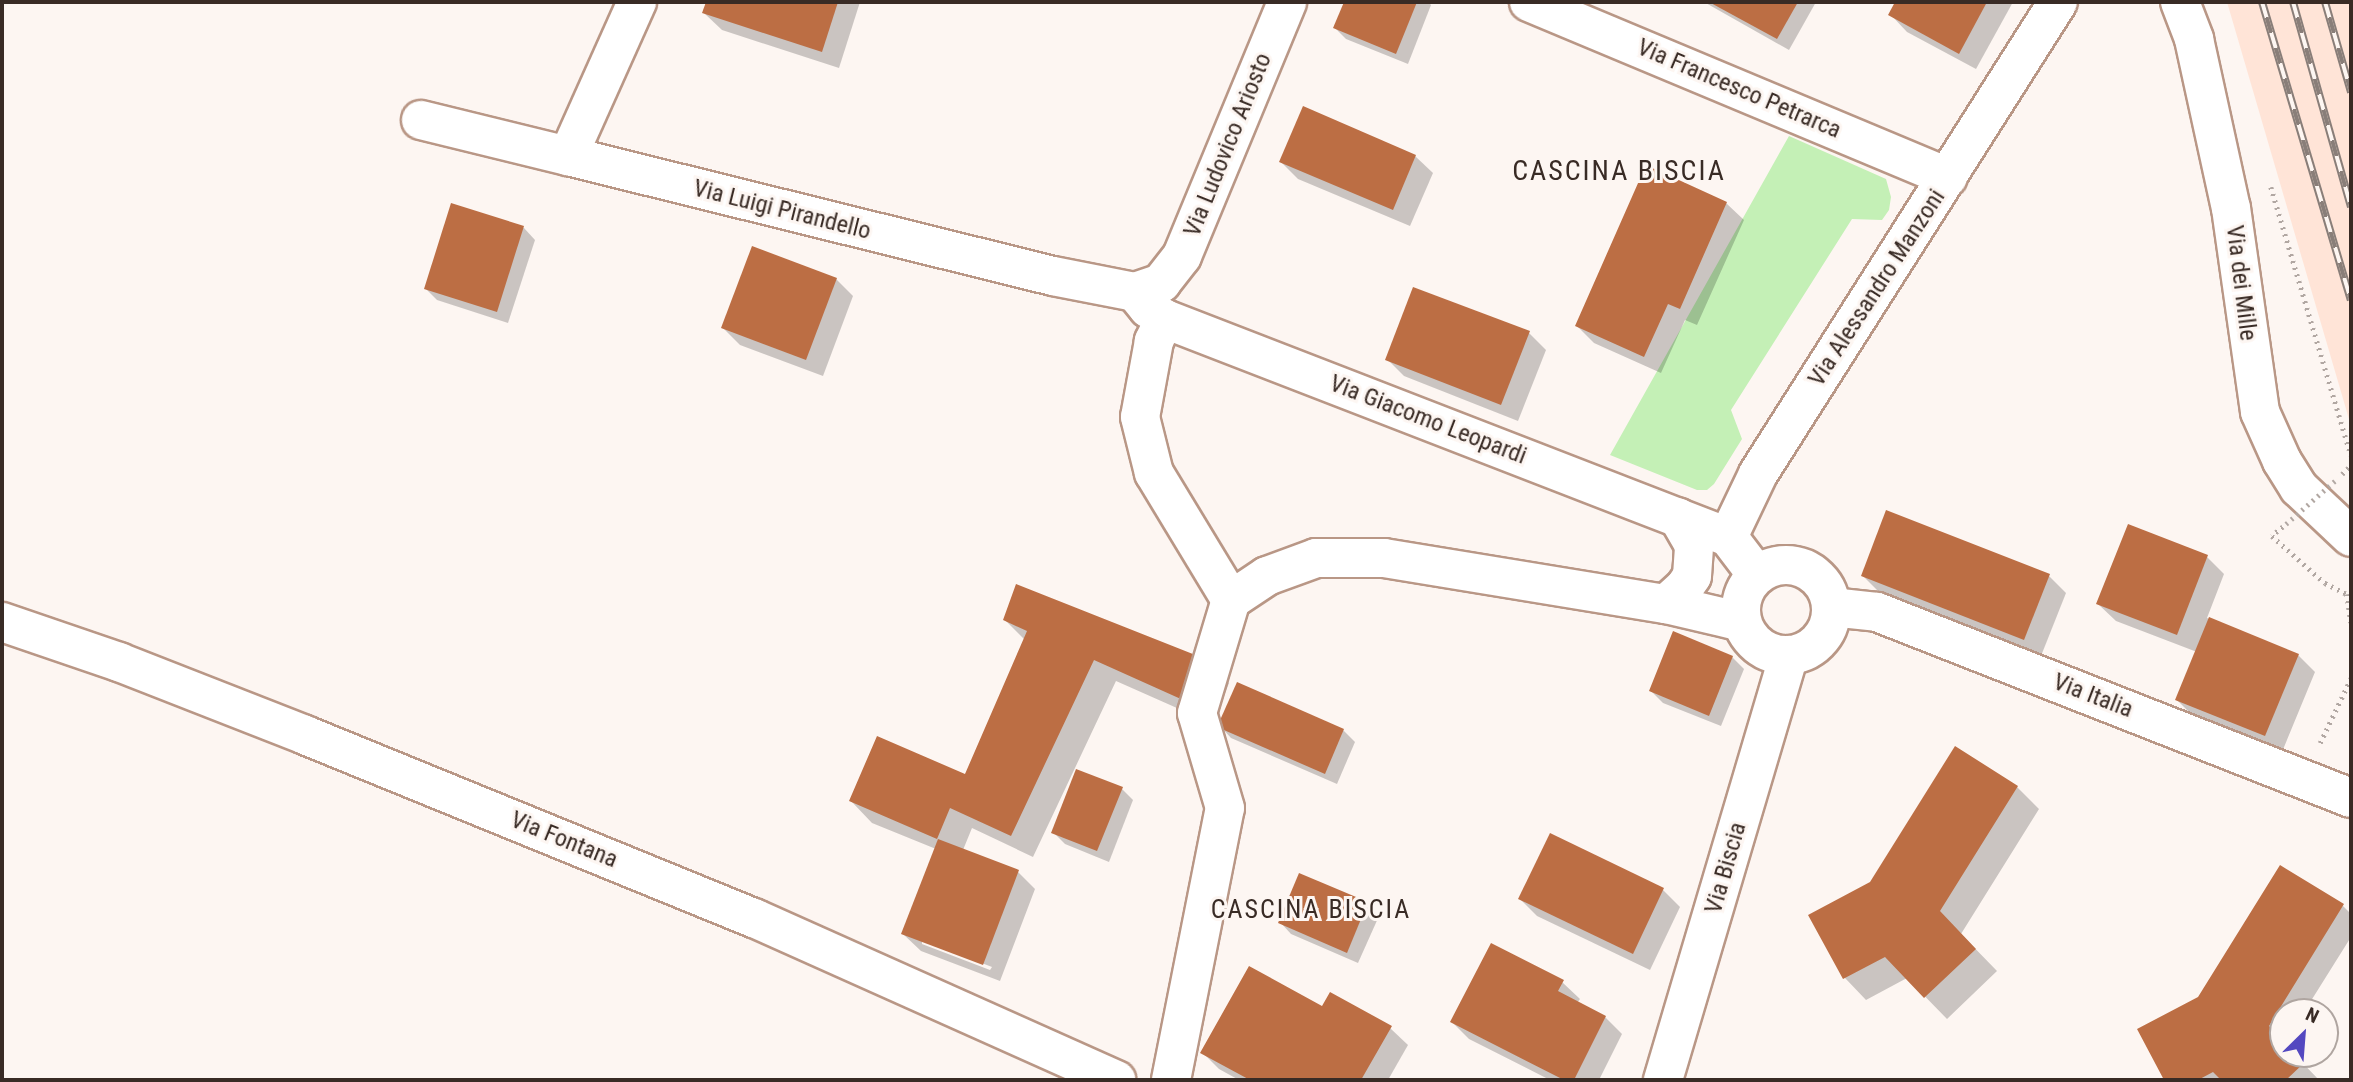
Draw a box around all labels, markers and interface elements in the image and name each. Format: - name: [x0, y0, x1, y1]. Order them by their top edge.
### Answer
- street label: Via Francesco Petrarca: [1633, 33, 1845, 145]
- street label: Via Ludovico Ariosto: [1178, 49, 1278, 241]
- district label: CASCINA BISCIA: [1514, 154, 1724, 188]
- street label: Via Luigi Pirandello: [690, 174, 874, 246]
- street label: Via Alessandro Manzoni: [1803, 184, 1951, 392]
- street label: Via dei Mille: [2220, 224, 2262, 342]
- street label: Via Giacomo Leopardi: [1326, 369, 1530, 471]
- street label: Via Italia: [2049, 668, 2137, 724]
- street label: Via Fontana: [506, 806, 622, 874]
- street label: Via Biscia: [1699, 819, 1753, 917]
- district label: CASCINA BISCIA: [1213, 894, 1409, 926]
- north arrow: [2269, 998, 2339, 1068]
- text: N: [2302, 1002, 2322, 1028]

